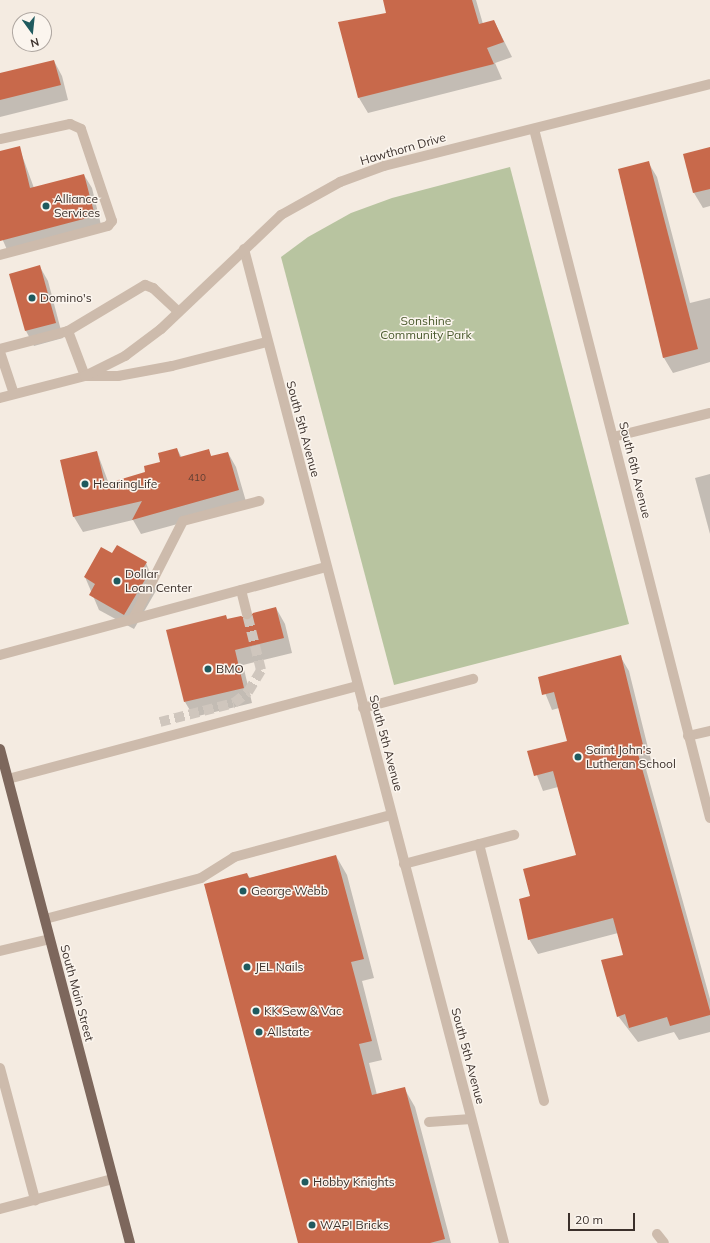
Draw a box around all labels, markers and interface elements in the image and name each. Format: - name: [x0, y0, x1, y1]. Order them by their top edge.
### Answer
- north arrow: [12, 12, 52, 52]
- text: N: [29, 35, 41, 50]
- street label: Hawthorn Drive: [359, 130, 447, 168]
- place label: Alliance Services: [54, 192, 100, 220]
- marker: Alliance Services: [41, 201, 51, 211]
- place label: Domino's: [40, 291, 92, 305]
- marker: Domino's: [27, 293, 37, 303]
- park label: Sonshine Community Park: [380, 314, 472, 342]
- street label: South 5th Avenue: [283, 379, 323, 479]
- street label: South 6th Avenue: [616, 420, 654, 520]
- house number: 410: [188, 472, 206, 484]
- place label: HearingLife: [93, 477, 157, 491]
- marker: HearingLife: [80, 479, 90, 489]
- place label: Dollar Loan Center: [125, 567, 192, 595]
- marker: Dollar Loan Center: [112, 576, 122, 586]
- place label: BMO: [216, 662, 244, 676]
- marker: BMO: [203, 664, 213, 674]
- street label: South 5th Avenue: [366, 693, 406, 793]
- place label: Saint John's Lutheran School: [586, 743, 676, 771]
- marker: Saint John's Lutheran School: [573, 752, 583, 762]
- place label: George Webb: [251, 884, 328, 898]
- marker: George Webb: [238, 886, 248, 896]
- street label: South Main Street: [57, 943, 97, 1043]
- place label: JEL Nails: [255, 960, 304, 974]
- marker: JEL Nails: [242, 962, 252, 972]
- place label: KK Sew & Vac: [264, 1004, 342, 1018]
- marker: KK Sew & Vac: [251, 1006, 261, 1016]
- street label: South 5th Avenue: [448, 1006, 488, 1106]
- place label: Allstate: [267, 1025, 309, 1039]
- marker: Allstate: [254, 1027, 264, 1037]
- place label: Hobby Knights: [313, 1175, 395, 1189]
- marker: Hobby Knights: [300, 1177, 310, 1187]
- scale bar: [570, 1205, 637, 1231]
- text: 20 m: [575, 1212, 603, 1227]
- place label: WAPI Bricks: [320, 1218, 389, 1232]
- marker: WAPI Bricks: [307, 1220, 317, 1230]

